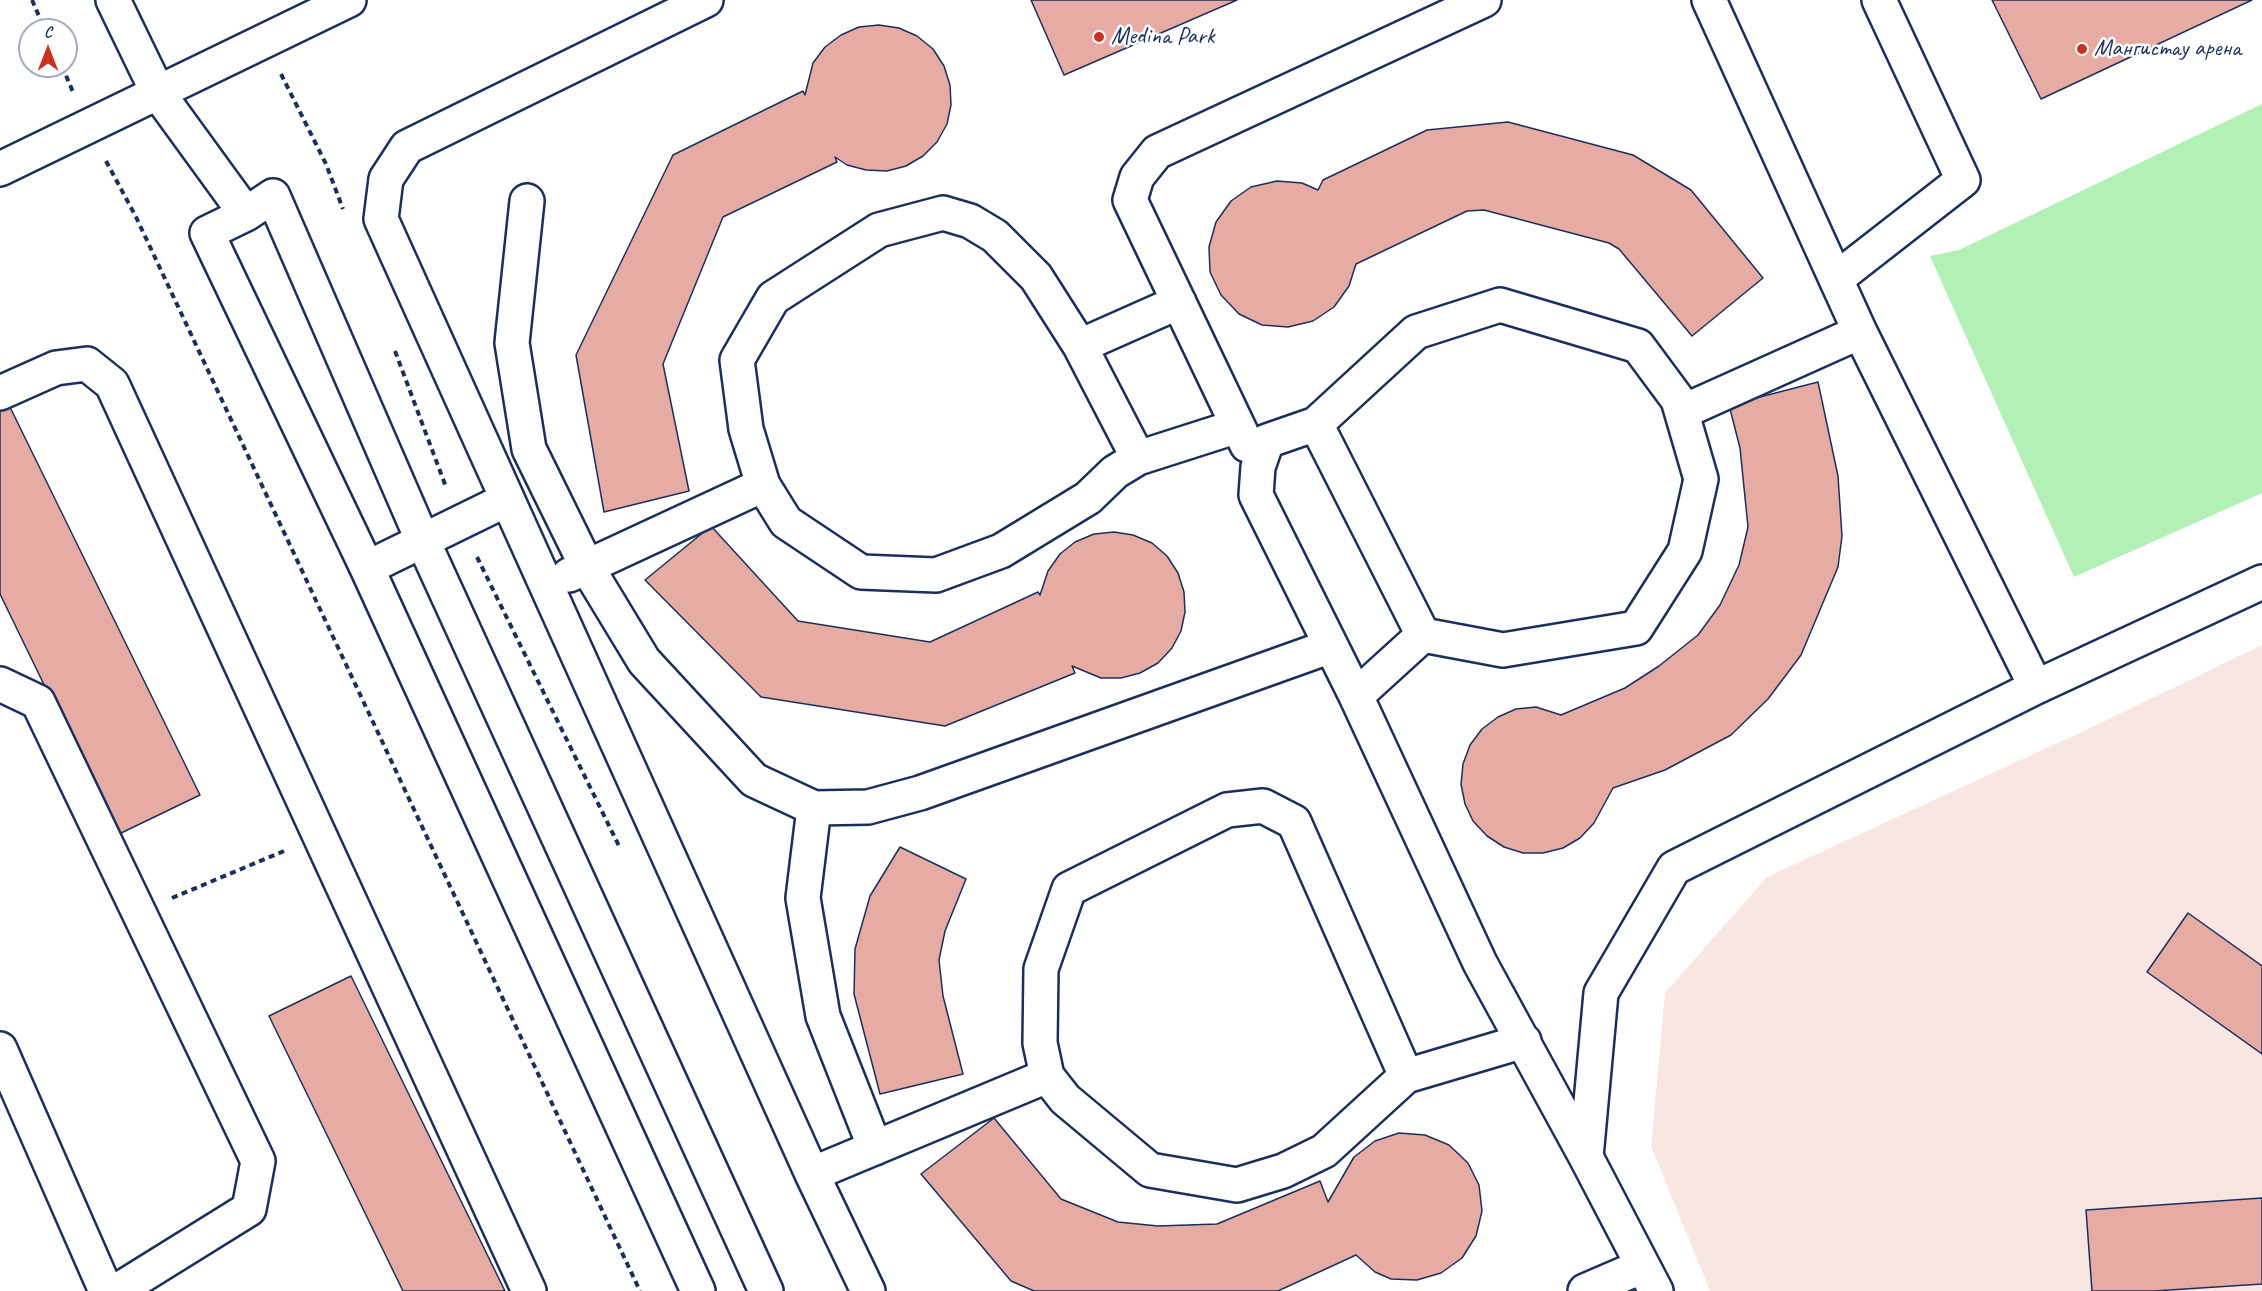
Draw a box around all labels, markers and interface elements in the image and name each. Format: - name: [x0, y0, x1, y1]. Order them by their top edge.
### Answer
- north arrow: [18, 18, 78, 78]
- text: С: [44, 22, 52, 42]
- place label: Medina Park: [1111, 23, 1215, 51]
- marker: Medina Park: [1092, 30, 1106, 44]
- place label: Мангистау арена: [2094, 35, 2241, 63]
- marker: Мангистау арена: [2075, 42, 2089, 56]

